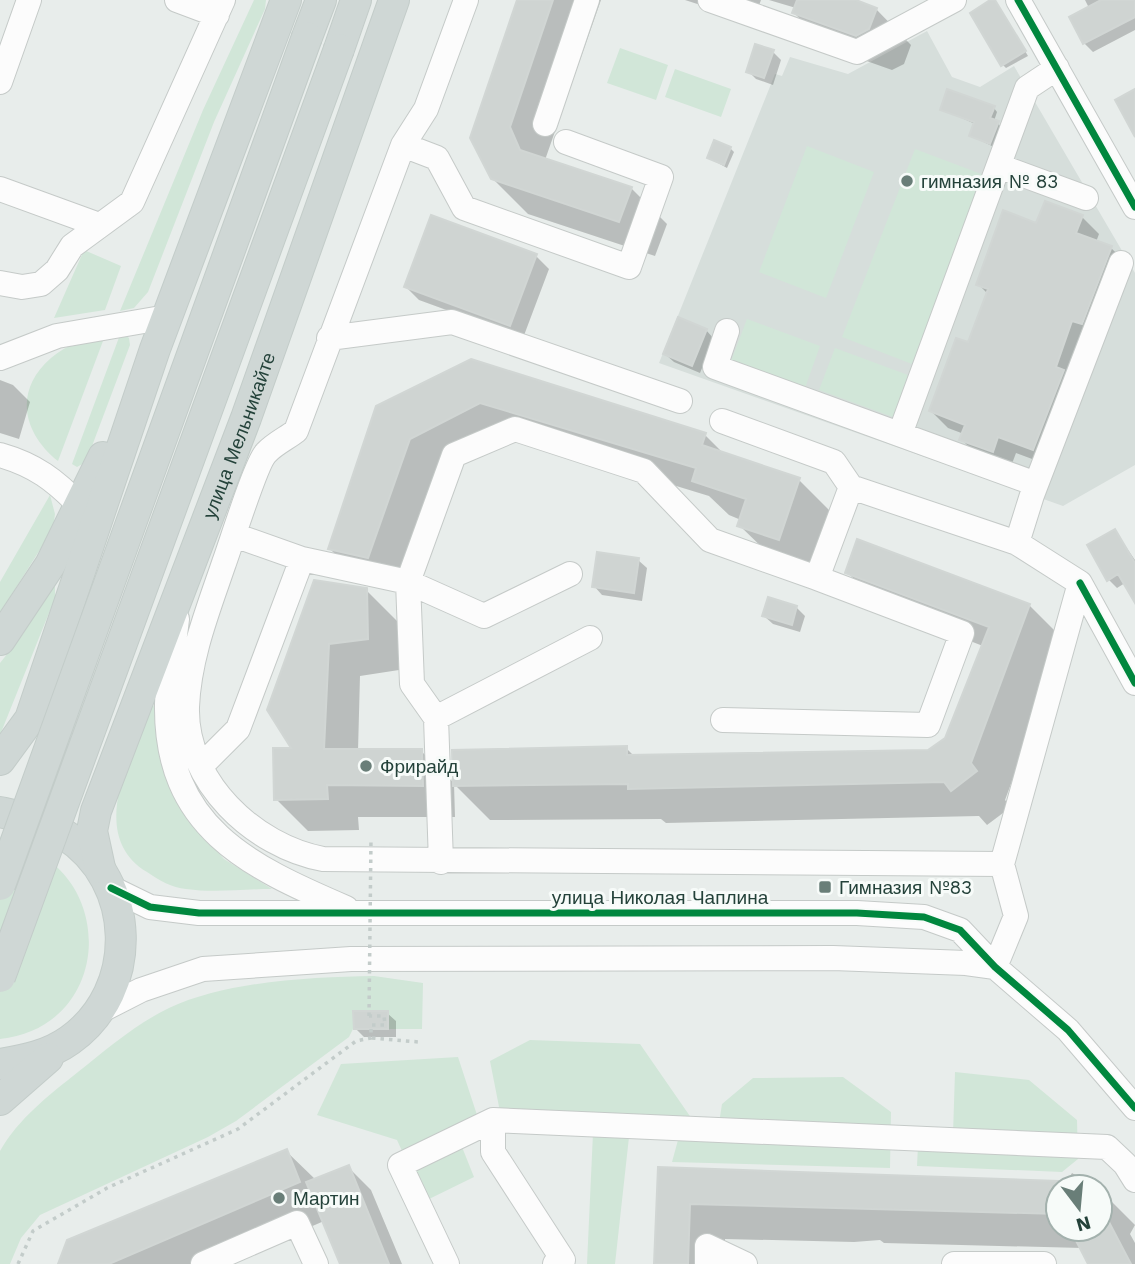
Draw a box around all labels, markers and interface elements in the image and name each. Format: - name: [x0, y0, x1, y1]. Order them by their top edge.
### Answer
- place label: гимназия № 83: [921, 170, 1058, 193]
- marker: гимназия № 83: [899, 173, 915, 189]
- street label: улица Мельникайте: [198, 349, 280, 522]
- place label: Фрирайд: [380, 755, 458, 778]
- marker: Фрирайд: [358, 758, 374, 774]
- place label: Гимназия №83: [839, 876, 972, 899]
- marker: Гимназия №83: [817, 879, 833, 895]
- street label: улица Николая Чаплина: [552, 886, 769, 909]
- north arrow: [1044, 1173, 1114, 1243]
- place label: Мартин: [293, 1187, 360, 1210]
- marker: Мартин: [271, 1190, 287, 1206]
- text: N: [1074, 1211, 1093, 1237]

